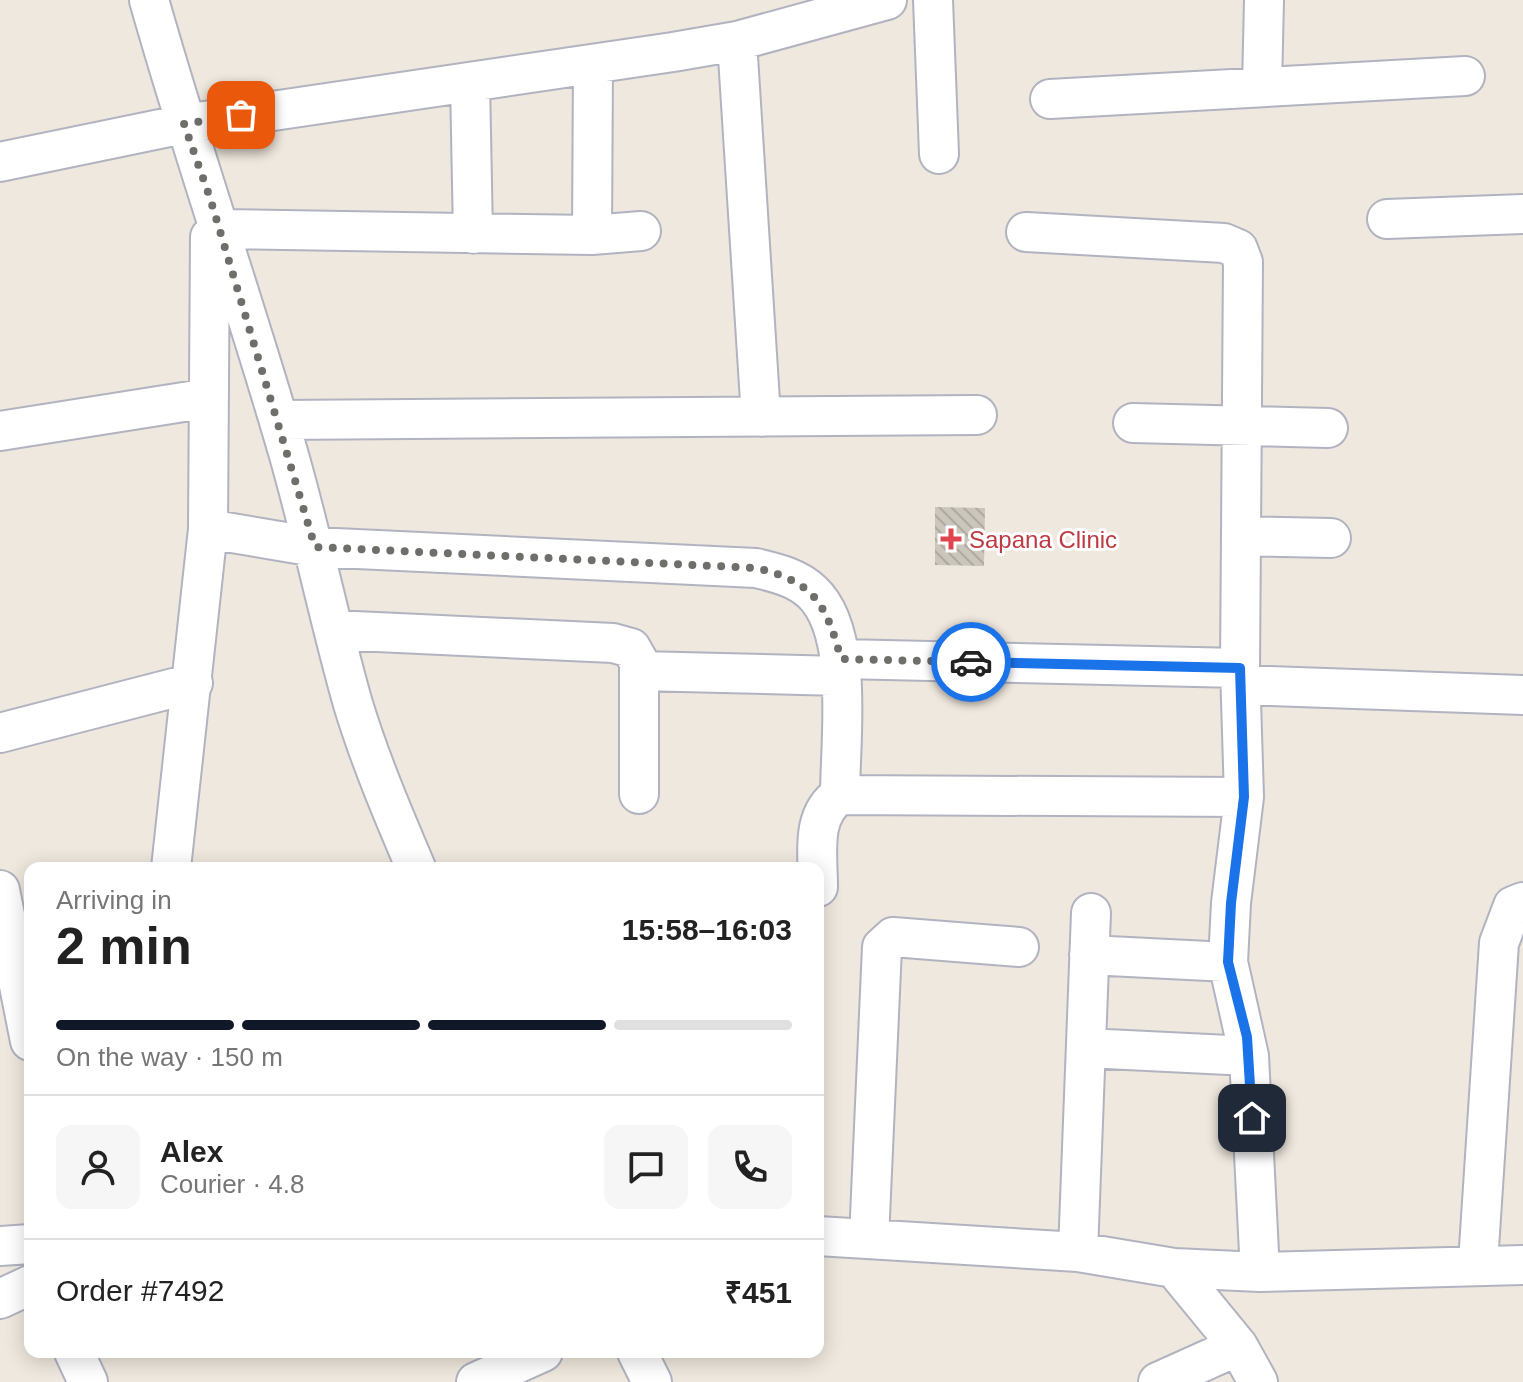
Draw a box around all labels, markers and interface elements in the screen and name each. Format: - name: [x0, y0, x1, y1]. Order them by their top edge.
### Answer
- pin: [207, 81, 275, 149]
- icon: bag: [219, 93, 263, 137]
- place label: Sapana Clinic: [969, 526, 1117, 553]
- marker: Sapana Clinic: [940, 528, 962, 550]
- courier: [931, 622, 1011, 702]
- icon: car: [949, 640, 993, 684]
- text: Arriving in: [56, 885, 172, 915]
- text: 15:58–16:03: [622, 913, 792, 946]
- text: 2 min: [56, 917, 192, 975]
- text: On the way · 150 m: [56, 1042, 283, 1072]
- pin: [1218, 1084, 1286, 1152]
- icon: home: [1230, 1096, 1274, 1140]
- button: person: [56, 1125, 140, 1209]
- button: chat: [604, 1125, 688, 1209]
- button: phone: [708, 1125, 792, 1209]
- text: Alex: [160, 1135, 223, 1168]
- text: Courier · 4.8: [160, 1169, 305, 1199]
- text: Order #7492: [56, 1274, 224, 1307]
- text: ₹451: [725, 1276, 792, 1309]

